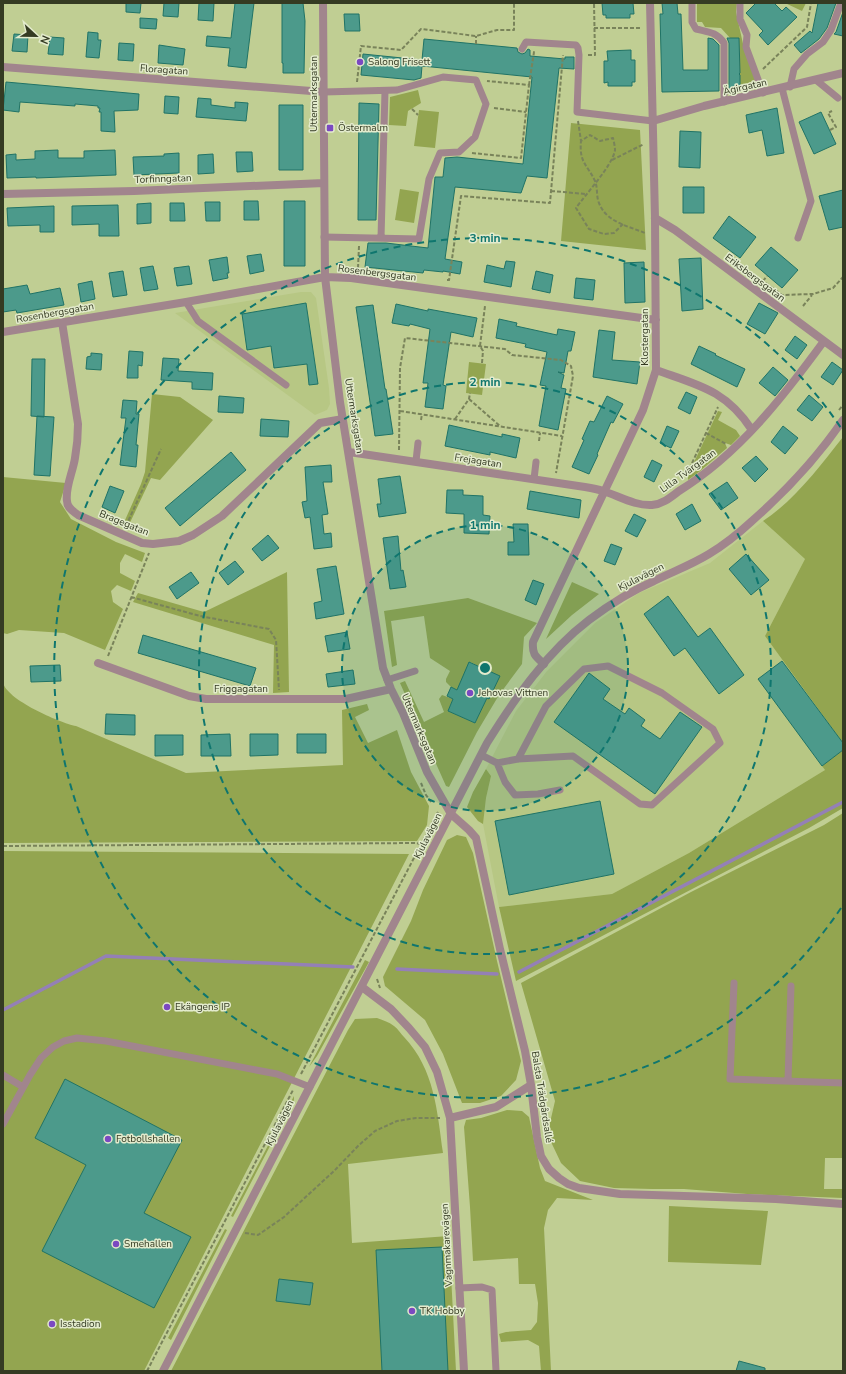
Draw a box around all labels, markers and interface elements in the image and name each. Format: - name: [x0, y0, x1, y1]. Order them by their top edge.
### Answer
- north arrow: [16, 16, 56, 56]
- text: N: [36, 33, 53, 46]
- place label: Salong Frisett: [368, 55, 431, 69]
- street label: Uttermarksgatan: [307, 56, 321, 132]
- marker: Salong Frisett: [355, 57, 365, 67]
- street label: Floragatan: [139, 61, 189, 79]
- street label: Ägirgatan: [722, 75, 768, 99]
- place label: Östermalm: [338, 121, 388, 135]
- marker: Östermalm: [325, 123, 335, 133]
- street label: Torfinngatan: [134, 171, 192, 187]
- text: 3 min: [469, 230, 501, 246]
- street label: Eriksbergsgatan: [722, 251, 788, 305]
- street label: Rosenbergsgatan: [337, 261, 417, 285]
- street label: Rosenbergsgatan: [15, 299, 95, 327]
- street label: Klostergatan: [638, 308, 652, 366]
- text: 2 min: [469, 374, 501, 390]
- street label: Uttermarksgatan: [341, 377, 367, 455]
- street label: Lilla Tvärgatan: [657, 446, 719, 496]
- street label: Frejagatan: [453, 450, 503, 472]
- street label: Bragegatan: [97, 507, 151, 539]
- text: 1 min: [469, 517, 501, 533]
- street label: Kjulavägen: [616, 559, 666, 595]
- centre of rings: [478, 661, 492, 675]
- street label: Friggagatan: [214, 682, 268, 696]
- place label: Jehovas Vittnen: [477, 686, 548, 700]
- marker: Jehovas Vittnen: [465, 688, 475, 698]
- street label: Uttermarksgatan: [398, 691, 440, 767]
- street label: Kjulavägen: [410, 811, 446, 861]
- place label: Ekängens IP: [175, 1000, 231, 1014]
- marker: Ekängens IP: [162, 1002, 172, 1012]
- street label: Balsta Trädgårdsallé: [528, 1050, 556, 1144]
- street label: Kjulavägen: [262, 1098, 298, 1148]
- place label: Fotbollshallen: [116, 1132, 180, 1146]
- marker: Fotbollshallen: [103, 1134, 113, 1144]
- street label: Vagnmakarevägen: [438, 1203, 456, 1288]
- place label: Smehallen: [124, 1237, 172, 1251]
- marker: Smehallen: [111, 1239, 121, 1249]
- place label: TK Hobby: [420, 1304, 466, 1318]
- marker: TK Hobby: [407, 1306, 417, 1316]
- place label: Isstadion: [60, 1317, 100, 1331]
- marker: Isstadion: [47, 1319, 57, 1329]

